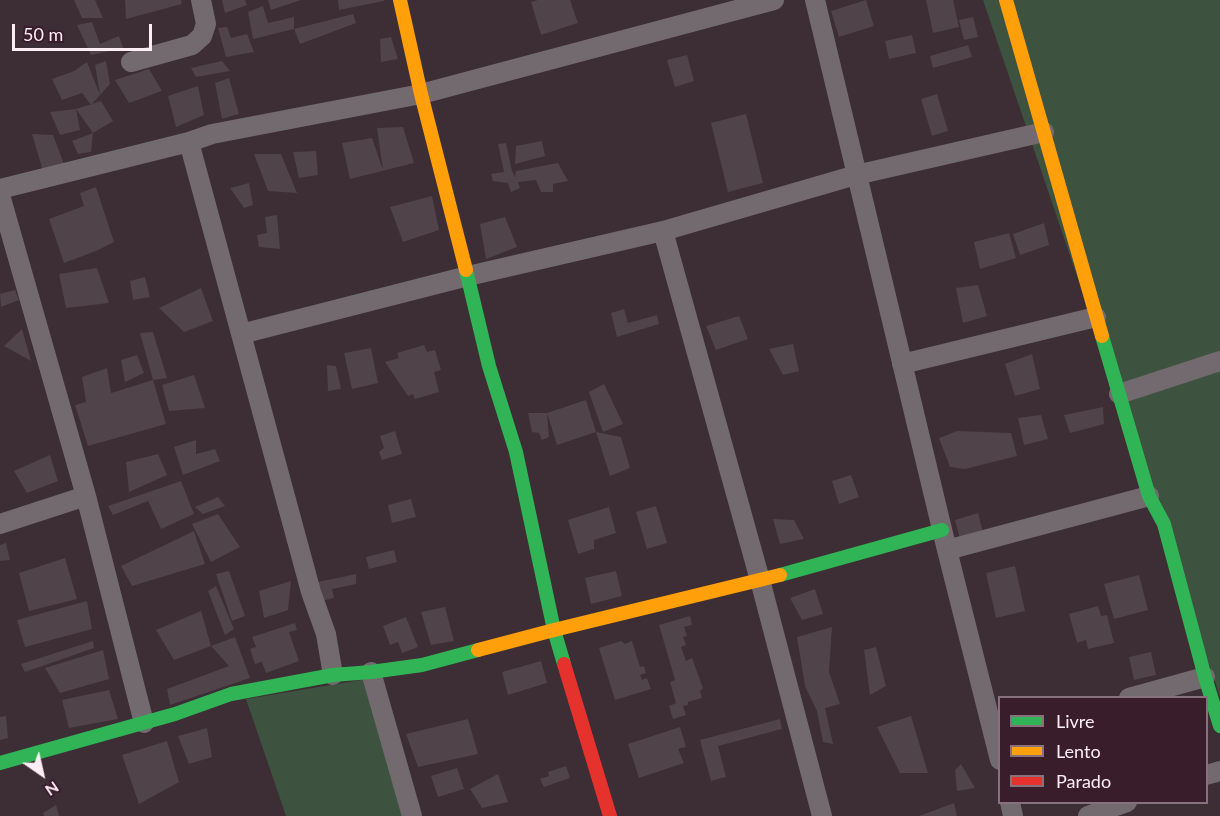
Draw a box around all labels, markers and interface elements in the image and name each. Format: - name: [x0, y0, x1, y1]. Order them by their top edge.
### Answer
- scale bar: [15, 12, 154, 50]
- text: 50 m: [23, 23, 63, 45]
- legend: [998, 696, 1208, 804]
- text: Livre: [1056, 710, 1095, 732]
- text: Lento: [1056, 740, 1101, 762]
- north arrow: [12, 744, 72, 804]
- text: Parado: [1056, 770, 1111, 792]
- text: N: [42, 778, 63, 801]

